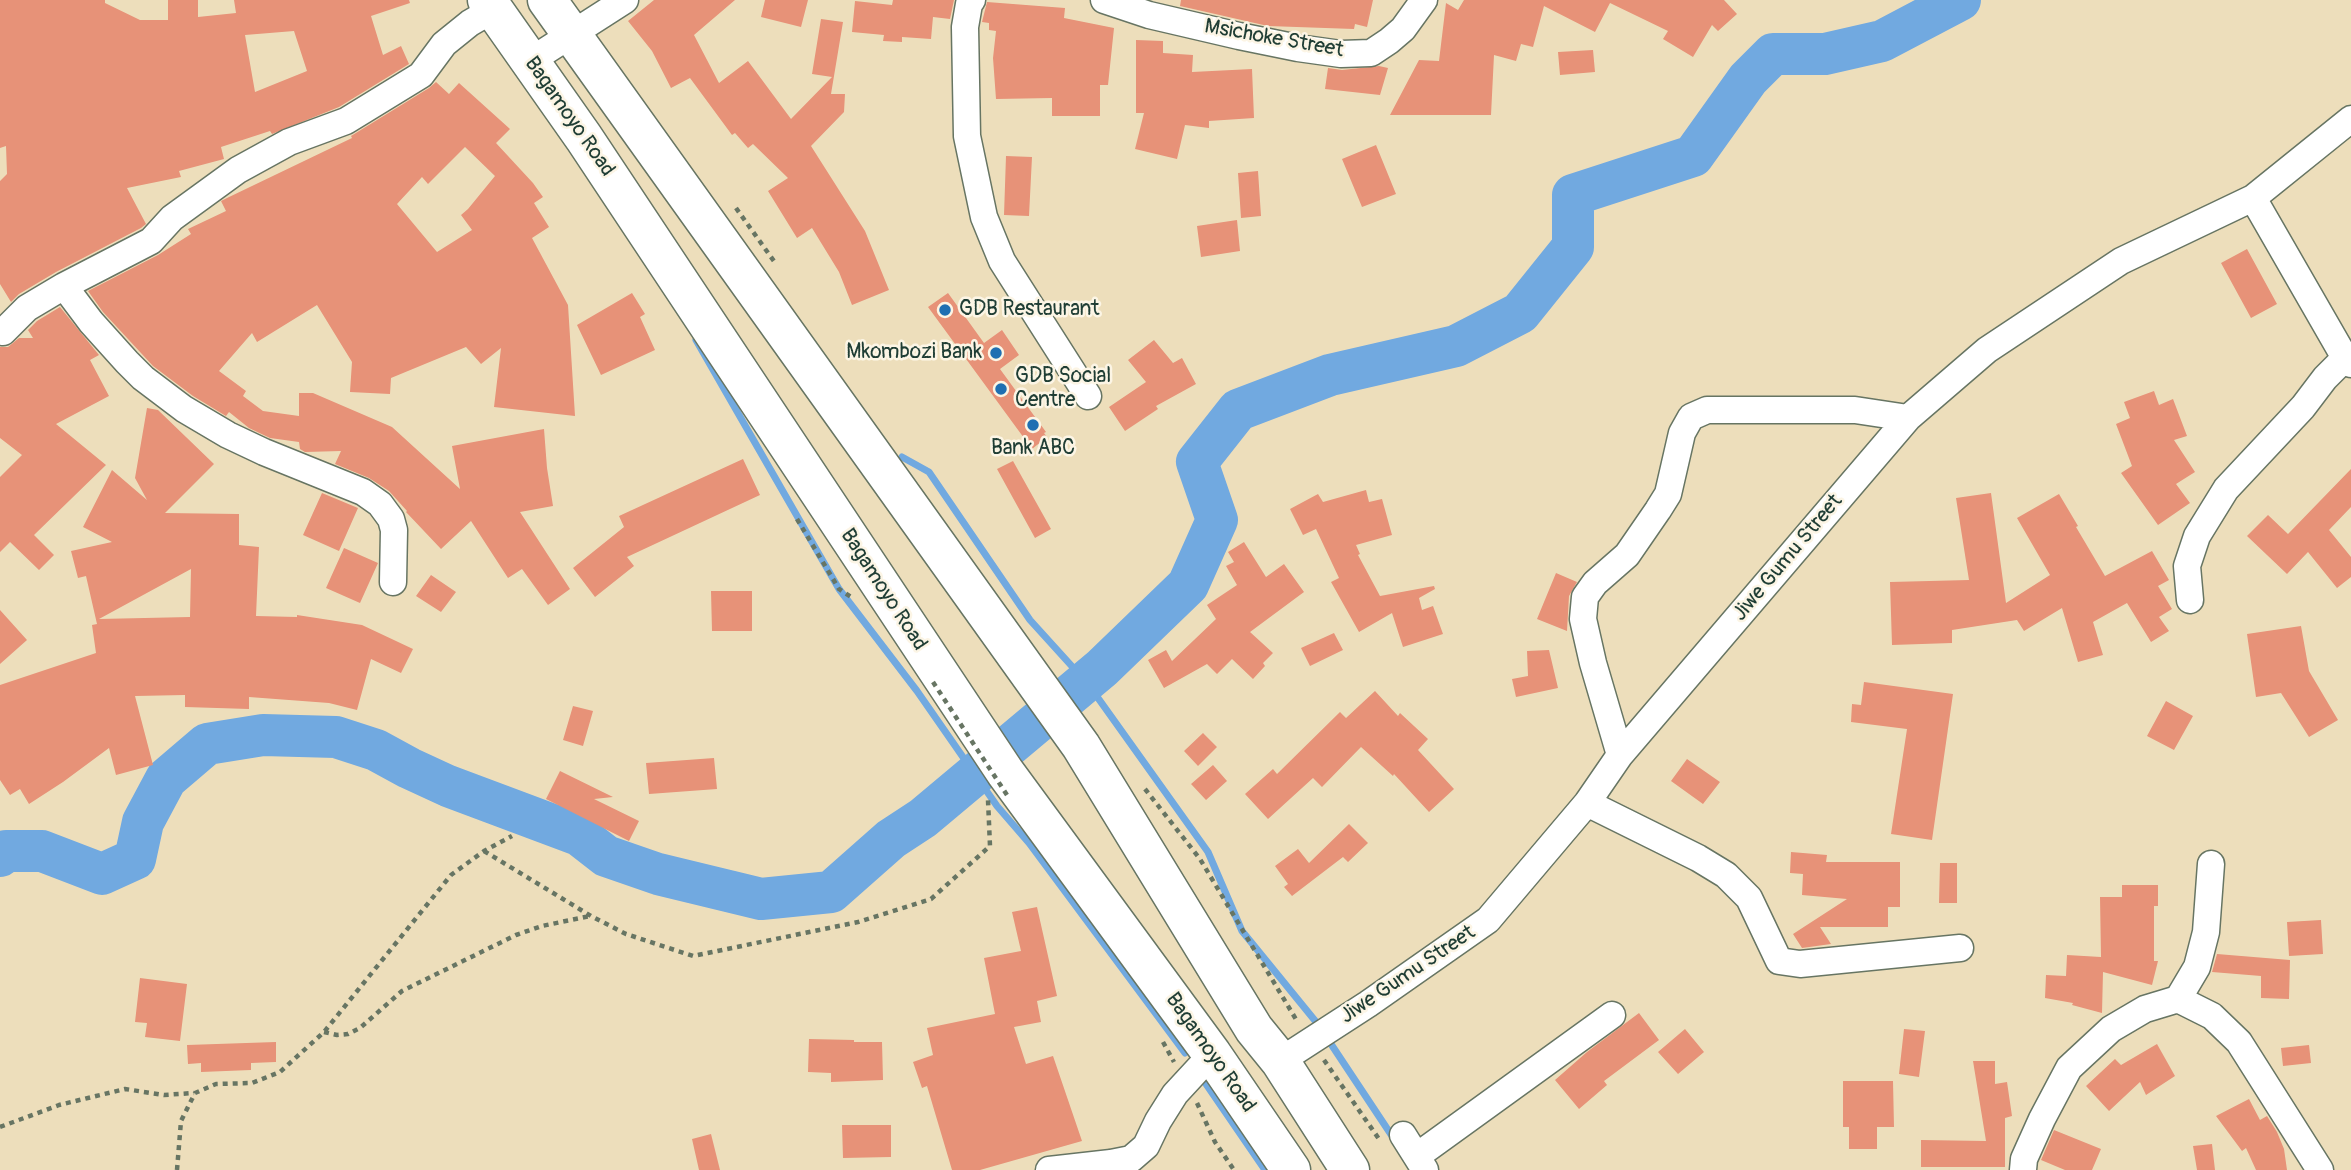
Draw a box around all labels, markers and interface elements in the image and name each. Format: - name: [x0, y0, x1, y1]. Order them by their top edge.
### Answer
- street label: Msichoke Street: [1203, 14, 1345, 64]
- street label: Bagamoyo Road: [518, 52, 620, 182]
- place label: GDB Restaurant: [959, 297, 1100, 323]
- marker: GDB Restaurant: [937, 302, 953, 318]
- place label: Mkombozi Bank: [846, 340, 982, 366]
- marker: Mkombozi Bank: [988, 345, 1004, 361]
- place label: GDB Social Centre: [1015, 364, 1111, 414]
- marker: GDB Social Centre: [993, 381, 1009, 397]
- marker: Bank ABC: [1025, 417, 1041, 433]
- place label: Bank ABC: [991, 436, 1075, 462]
- street label: Jiwe Gumu Street: [1728, 490, 1848, 626]
- street label: Bagamoyo Road: [834, 524, 932, 656]
- street label: Jiwe Gumu Street: [1336, 921, 1480, 1029]
- street label: Bagamoyo Road: [1159, 988, 1261, 1118]

